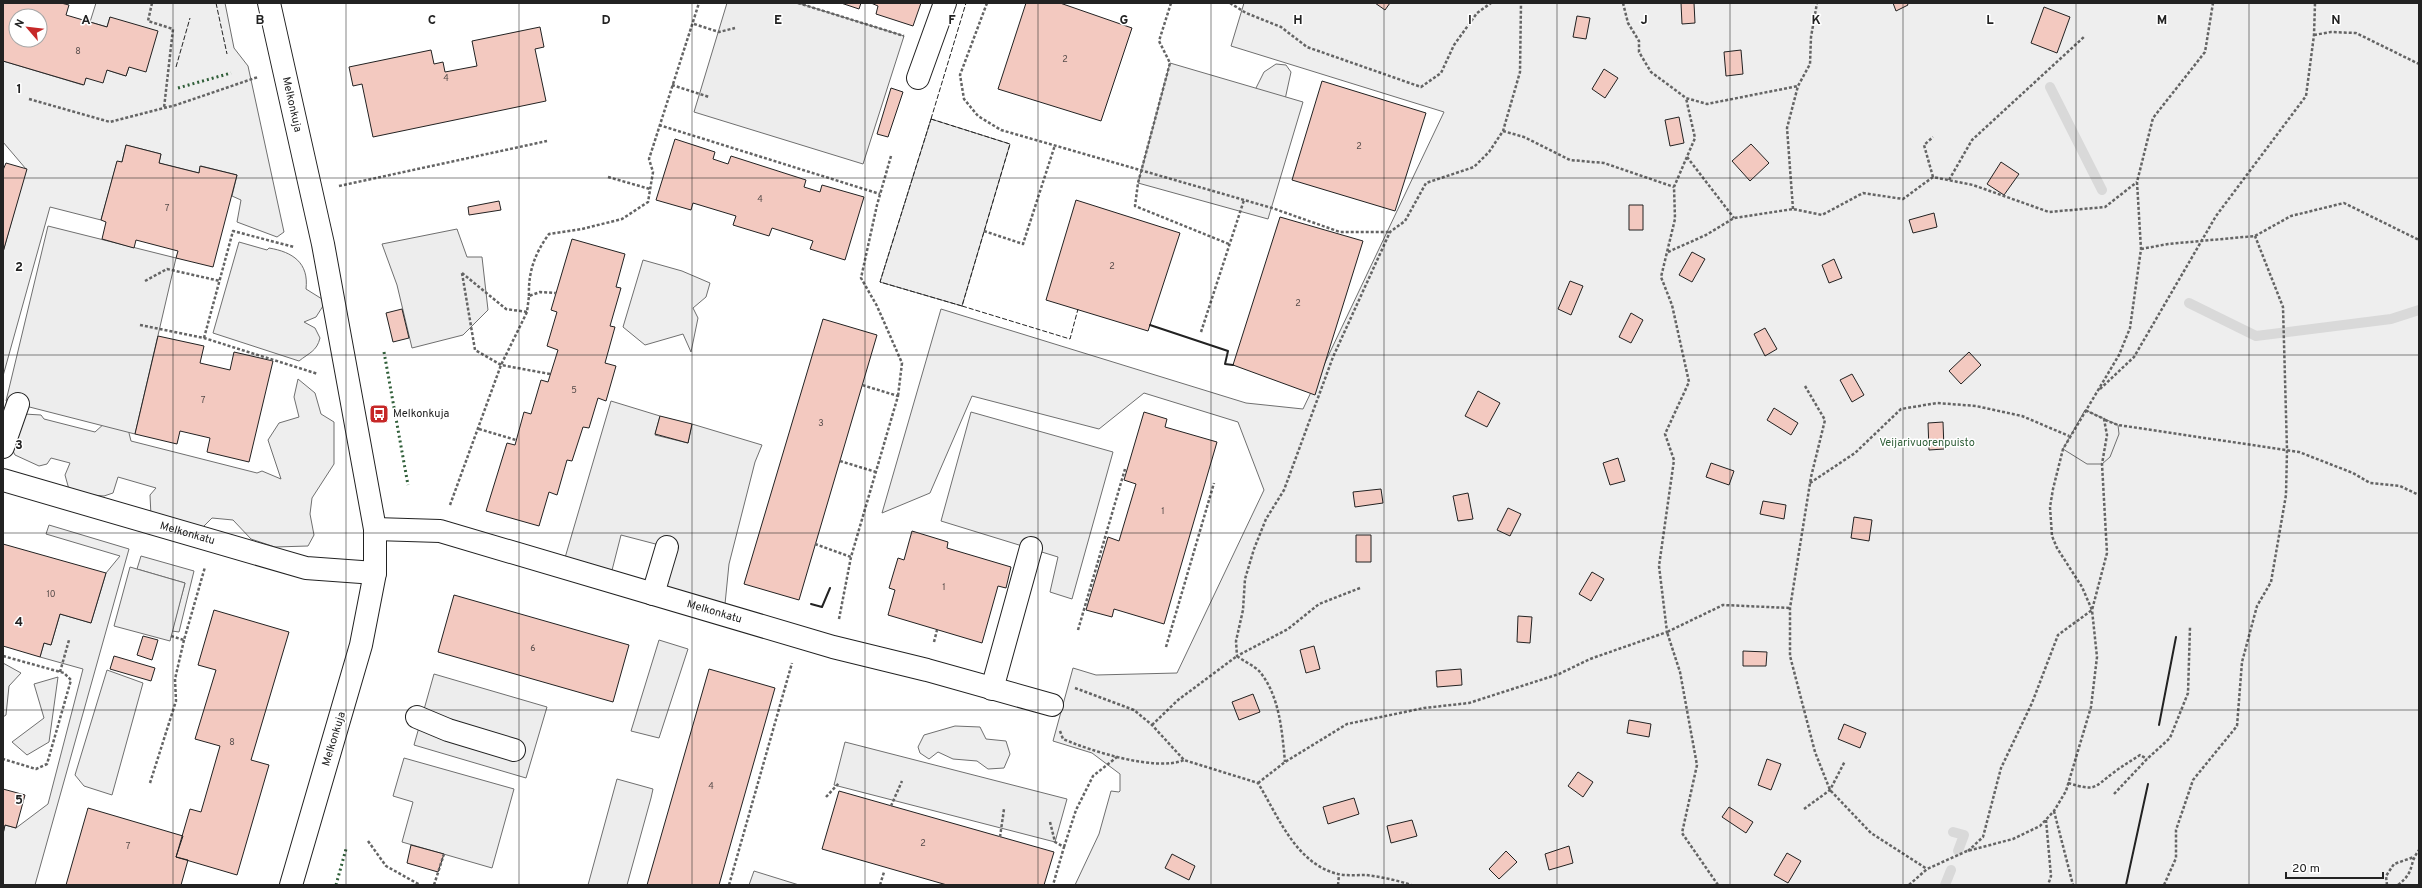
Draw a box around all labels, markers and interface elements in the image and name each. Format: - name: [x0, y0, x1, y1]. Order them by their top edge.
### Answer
- north arrow: [8, 8, 48, 48]
- text: A: [81, 13, 91, 29]
- text: B: [256, 13, 265, 29]
- text: C: [428, 13, 436, 29]
- text: D: [601, 13, 611, 29]
- text: E: [774, 13, 782, 29]
- text: F: [948, 13, 956, 29]
- text: G: [1120, 13, 1129, 29]
- text: H: [1293, 13, 1303, 29]
- text: I: [1468, 13, 1472, 29]
- text: J: [1640, 13, 1648, 29]
- text: K: [1811, 13, 1821, 29]
- text: L: [1986, 13, 1994, 29]
- text: M: [2157, 13, 2167, 29]
- text: N: [2331, 13, 2341, 29]
- text: N: [12, 17, 28, 31]
- house number: 8: [75, 46, 81, 57]
- house number: 2: [1062, 54, 1068, 65]
- house number: 4: [443, 73, 449, 84]
- street label: Melkonkuja: [279, 75, 305, 134]
- text: 1: [16, 82, 22, 98]
- house number: 2: [1356, 141, 1362, 152]
- house number: 4: [757, 194, 763, 205]
- house number: 7: [165, 203, 170, 214]
- text: 2: [15, 260, 23, 276]
- house number: 2: [1109, 261, 1115, 272]
- house number: 2: [1295, 298, 1301, 309]
- house number: 5: [571, 385, 577, 396]
- house number: 7: [201, 395, 206, 406]
- bus stop icon: Melkonkuja: [368, 403, 390, 425]
- place label: Melkonkuja: [393, 407, 450, 421]
- house number: 3: [818, 418, 824, 429]
- park label: Veijarivuorenpuisto: [1879, 436, 1975, 450]
- text: 3: [15, 438, 23, 454]
- house number: 1: [1161, 506, 1165, 517]
- street label: Melkonkatu: [158, 519, 217, 548]
- house number: 1: [942, 582, 946, 593]
- house number: 10: [46, 589, 56, 600]
- street label: Melkonkatu: [685, 597, 743, 627]
- text: 4: [15, 615, 23, 631]
- house number: 6: [530, 643, 536, 654]
- street label: Melkonkuja: [319, 710, 349, 768]
- house number: 8: [229, 737, 235, 748]
- house number: 4: [708, 781, 714, 792]
- text: 5: [15, 793, 23, 809]
- house number: 2: [920, 838, 926, 849]
- house number: 7: [126, 841, 131, 852]
- scale bar: [2286, 854, 2383, 880]
- text: 20 m: [2292, 861, 2320, 877]

